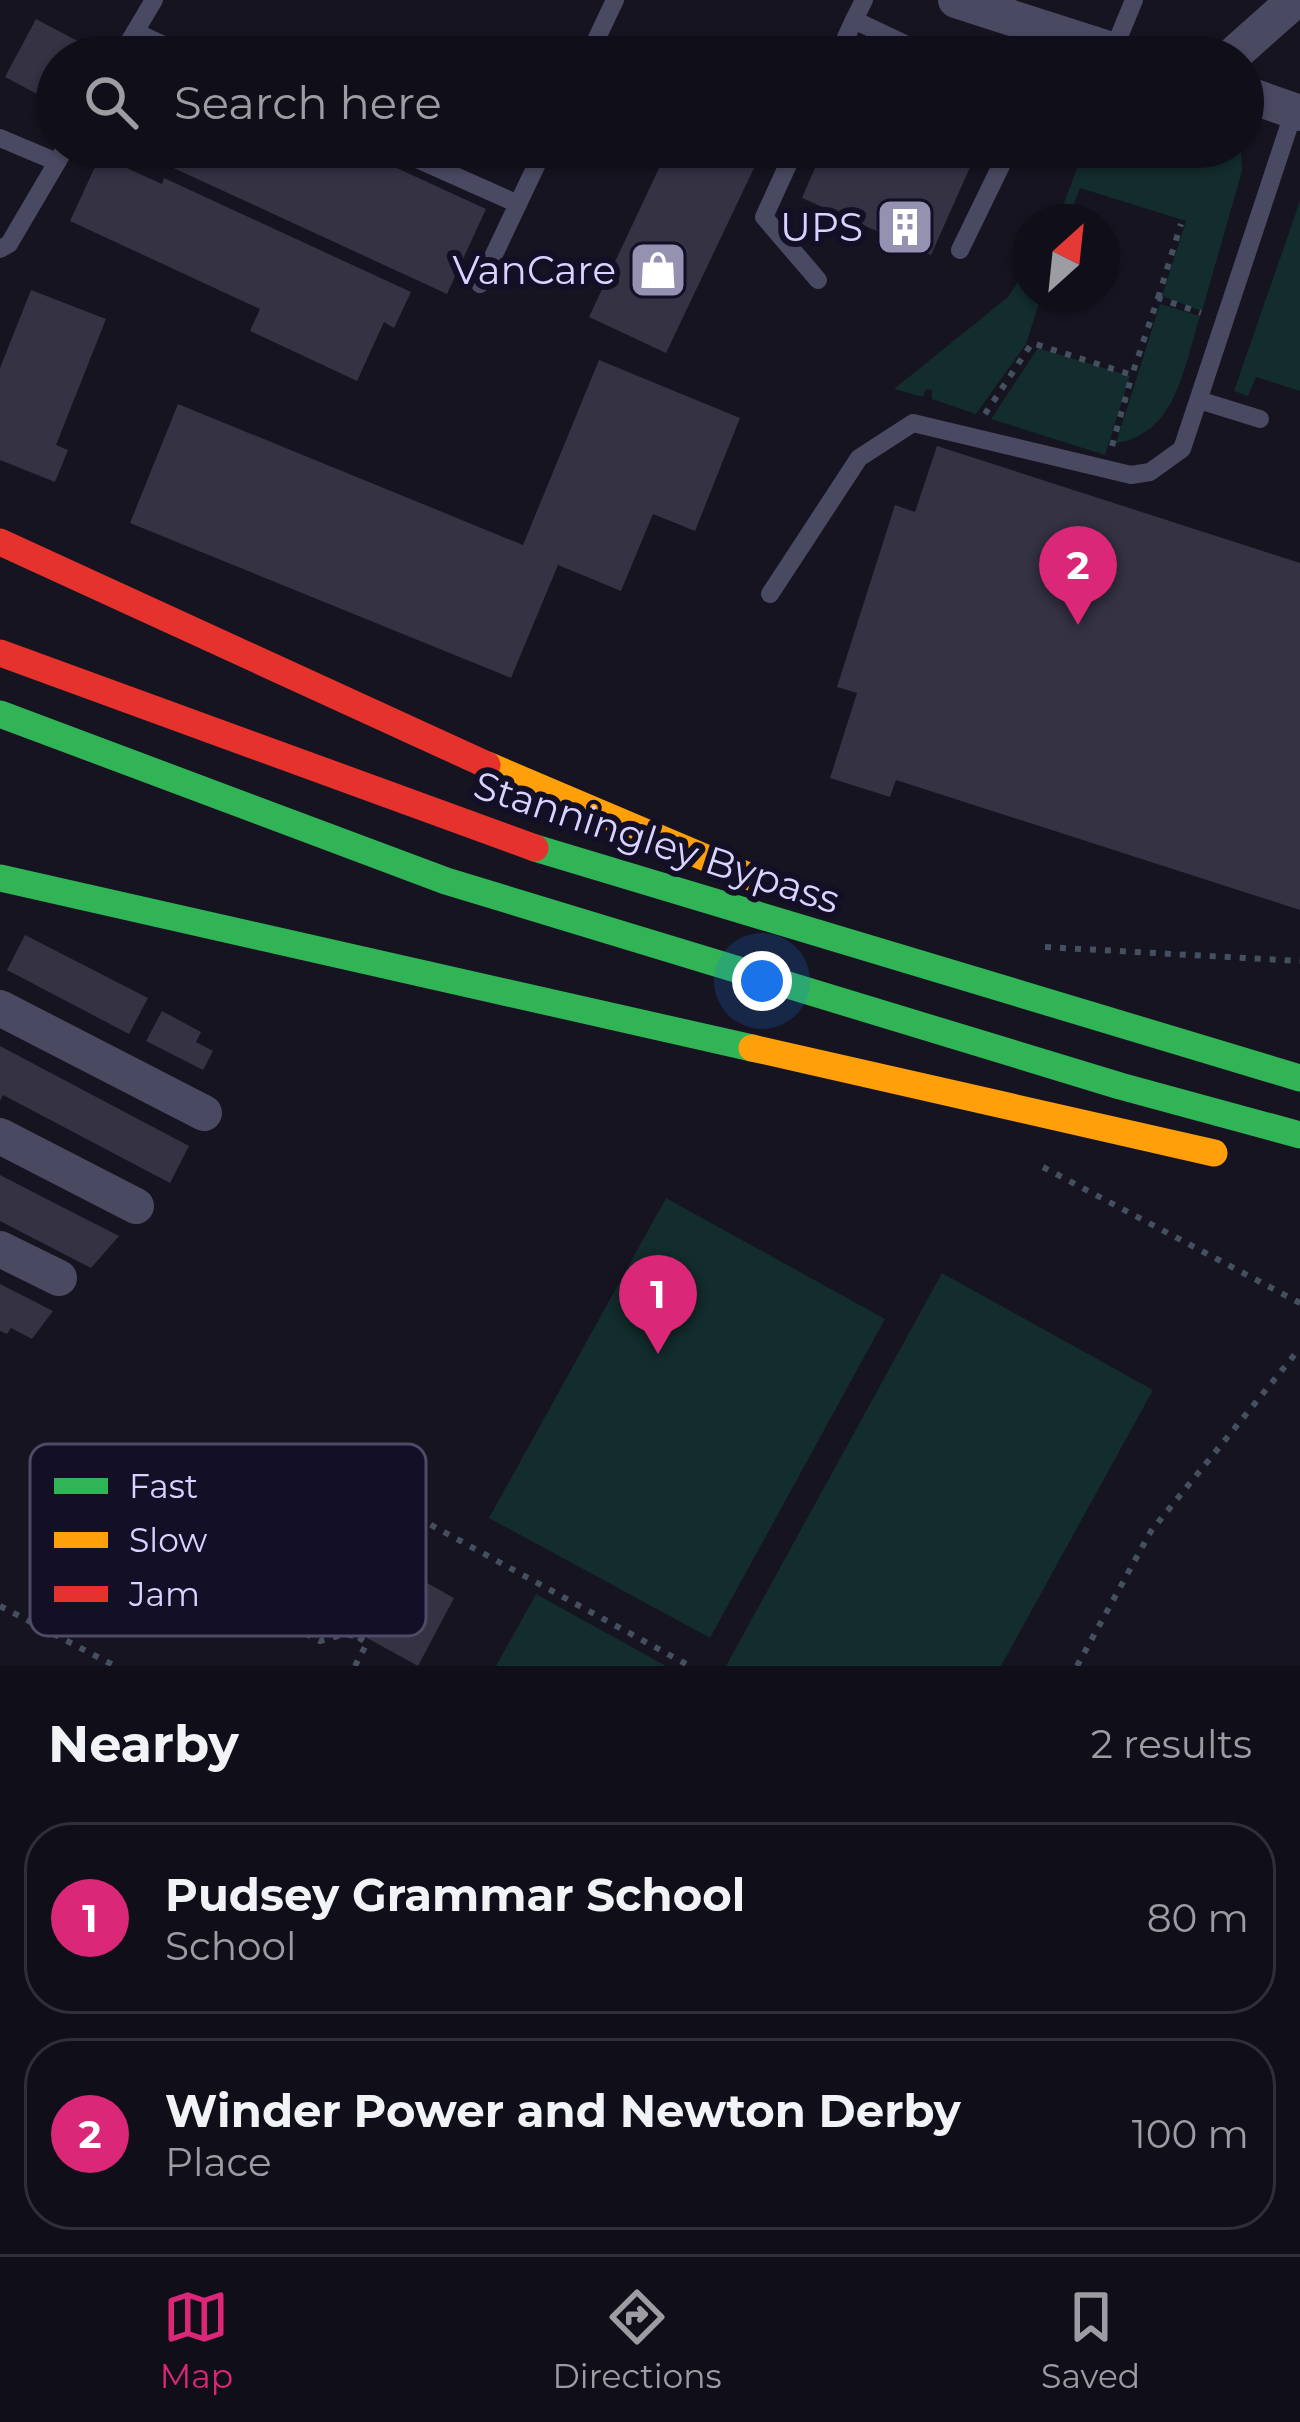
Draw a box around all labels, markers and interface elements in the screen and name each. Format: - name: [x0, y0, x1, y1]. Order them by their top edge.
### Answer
- search box: [36, 36, 1264, 168]
- icon: search: [78, 69, 144, 135]
- text: Search here: [174, 75, 442, 130]
- building icon: UPS: [874, 196, 936, 258]
- place label: UPS: [780, 203, 863, 251]
- north arrow: [1012, 204, 1120, 312]
- shop icon: VanCare: [627, 239, 689, 301]
- place label: VanCare: [452, 246, 616, 294]
- pin: 2: [1039, 526, 1117, 625]
- street label: Stanningley Bypass: [468, 760, 846, 924]
- your location: [732, 951, 792, 1011]
- pin: 1: [619, 1255, 697, 1354]
- legend: [30, 1444, 426, 1636]
- text: Fast: [129, 1466, 198, 1506]
- text: Slow: [129, 1520, 207, 1560]
- text: Jam: [128, 1574, 200, 1614]
- text: Nearby: [48, 1713, 239, 1775]
- text: 2 results: [1091, 1720, 1252, 1768]
- text: Pudsey Grammar School: [165, 1867, 745, 1922]
- text: 1: [82, 1894, 98, 1942]
- text: 80 m: [1147, 1894, 1249, 1942]
- text: School: [165, 1922, 296, 1970]
- text: Winder Power and Newton Derby: [165, 2083, 961, 2138]
- text: 2: [78, 2110, 102, 2158]
- text: 100 m: [1132, 2110, 1249, 2158]
- text: Place: [165, 2138, 272, 2186]
- tab: Map: [160, 2284, 233, 2396]
- tab: Directions: [553, 2284, 722, 2396]
- tab: Saved: [1041, 2284, 1140, 2396]

